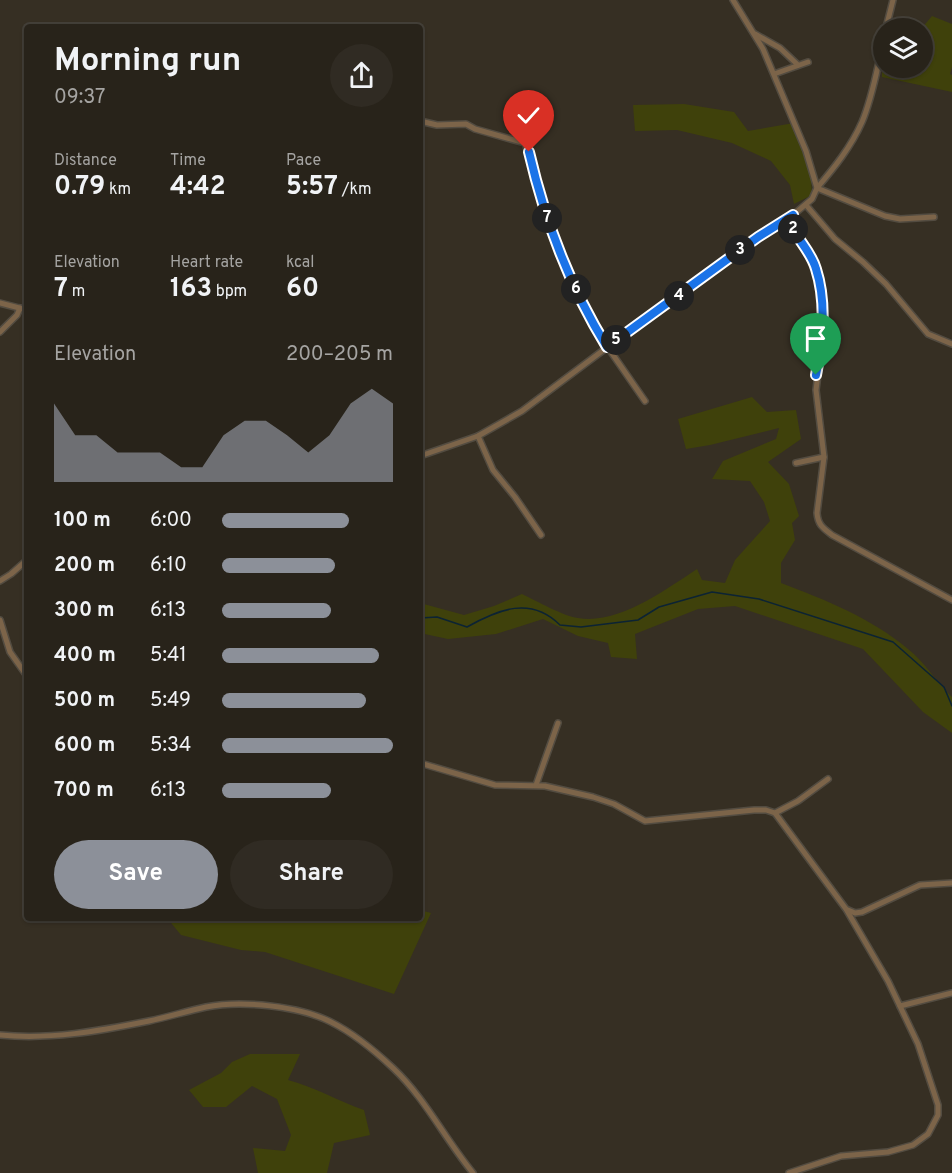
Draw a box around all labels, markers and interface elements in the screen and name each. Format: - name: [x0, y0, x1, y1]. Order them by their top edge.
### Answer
- map controls: [873, 18, 933, 78]
- button: layers: [873, 18, 933, 78]
- text: Morning run: [54, 41, 241, 83]
- button: share: [330, 44, 393, 107]
- text: 09:37: [54, 85, 106, 111]
- pin: [503, 90, 554, 152]
- icon: check: [512, 99, 545, 132]
- text: Distance: [54, 151, 117, 171]
- text: Time: [170, 151, 206, 171]
- text: Pace: [286, 151, 321, 171]
- text: 0.79: [54, 171, 105, 204]
- text: 4:42: [170, 171, 226, 204]
- text: 5:57: [286, 171, 338, 204]
- text: km: [105, 180, 131, 200]
- text: /km: [338, 180, 372, 200]
- pin: 7: [532, 203, 562, 233]
- text: 7: [543, 208, 551, 228]
- pin: 2: [778, 214, 808, 244]
- text: 2: [788, 219, 798, 239]
- pin: 3: [725, 235, 755, 265]
- text: 3: [735, 240, 745, 260]
- text: Elevation: [54, 253, 120, 273]
- text: Heart rate: [170, 253, 243, 273]
- text: kcal: [286, 253, 314, 273]
- text: 7: [54, 273, 68, 306]
- text: 163: [170, 273, 212, 306]
- text: 60: [286, 273, 319, 306]
- pin: 6: [561, 274, 591, 304]
- text: 6: [571, 279, 581, 299]
- pin: 4: [664, 281, 694, 311]
- text: m: [68, 282, 85, 302]
- text: bpm: [212, 282, 247, 302]
- text: 4: [674, 286, 684, 306]
- pin: [790, 313, 841, 375]
- icon: arrive: [799, 322, 832, 355]
- pin: 5: [601, 325, 631, 355]
- text: 5: [611, 330, 621, 350]
- text: Elevation: [54, 342, 136, 368]
- text: 200–205 m: [286, 342, 393, 368]
- text: 100 m: [54, 508, 111, 534]
- text: 6:00: [150, 508, 192, 534]
- text: 200 m: [54, 553, 115, 579]
- text: 6:10: [150, 553, 187, 579]
- text: 300 m: [54, 598, 115, 624]
- text: 6:13: [150, 598, 186, 624]
- text: 400 m: [54, 643, 116, 669]
- text: 5:41: [150, 643, 187, 669]
- text: 500 m: [54, 688, 115, 714]
- text: 5:49: [150, 688, 191, 714]
- text: 600 m: [54, 733, 115, 759]
- text: 5:34: [150, 733, 191, 759]
- text: 700 m: [54, 778, 114, 804]
- text: 6:13: [150, 778, 186, 804]
- button: Save: [54, 840, 218, 909]
- button: Share: [230, 840, 393, 909]

